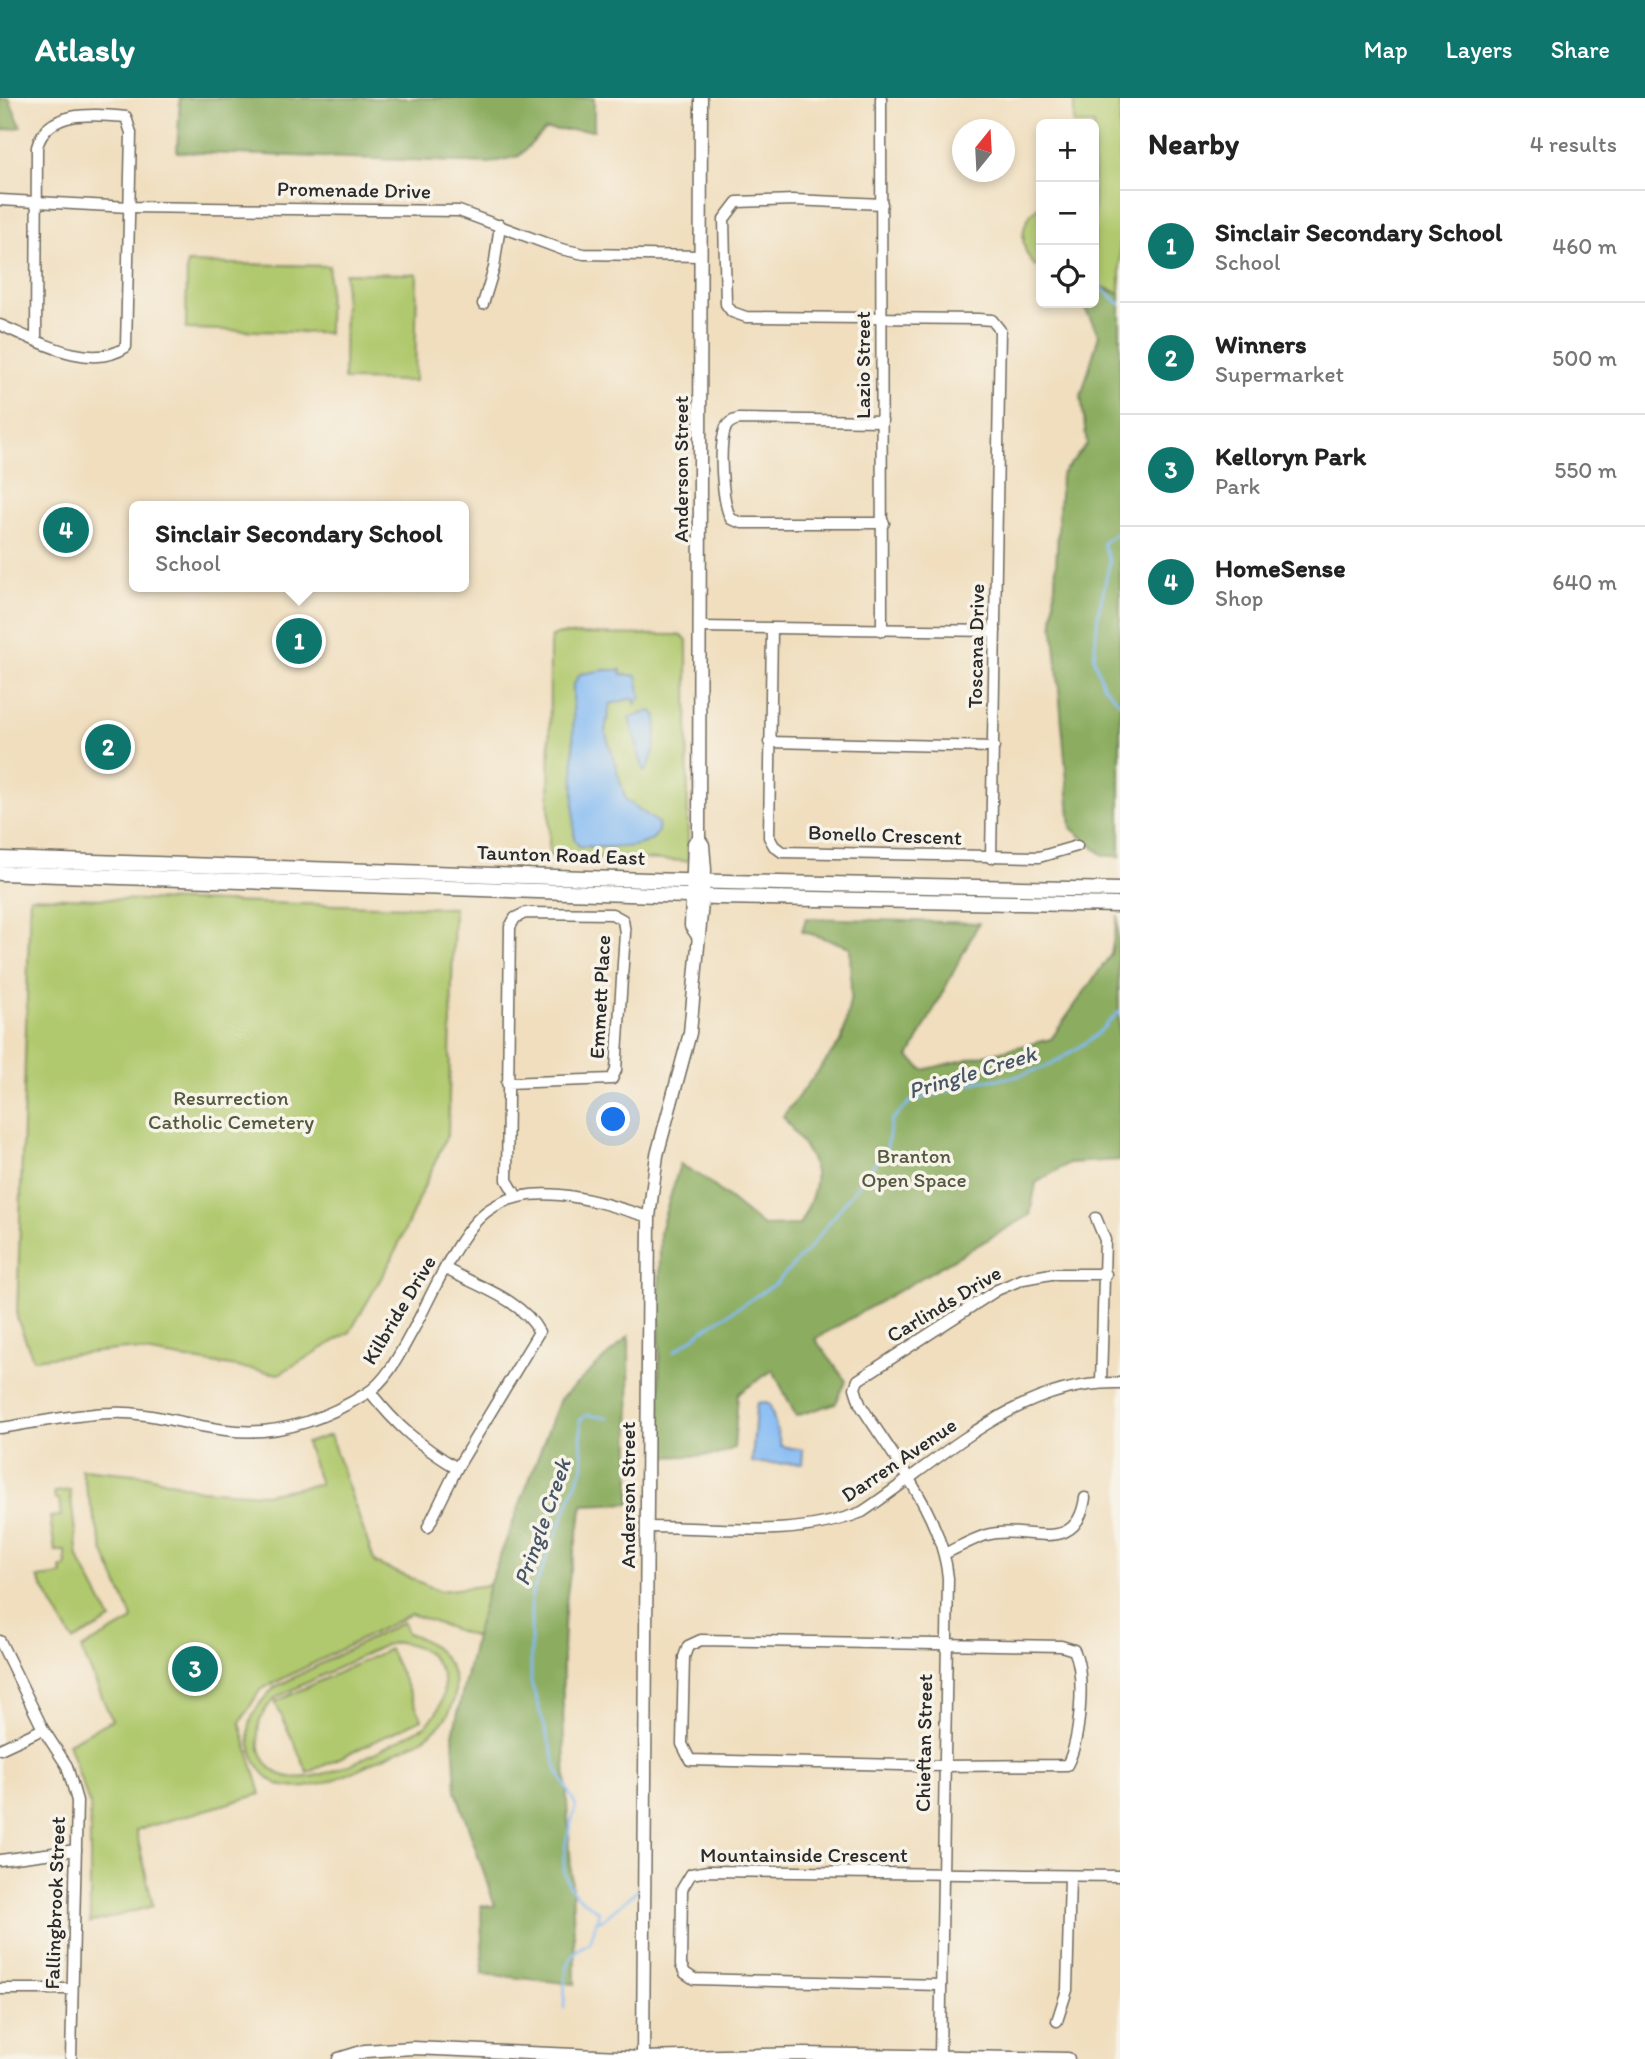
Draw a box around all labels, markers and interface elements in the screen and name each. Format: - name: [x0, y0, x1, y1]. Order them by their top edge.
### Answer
- text: Atlasly: [35, 30, 135, 69]
- text: Map: [1364, 35, 1408, 64]
- text: Layers: [1446, 35, 1513, 64]
- text: Share: [1551, 35, 1610, 64]
- north arrow: [952, 119, 1015, 182]
- map controls: [1036, 119, 1099, 308]
- button: +: [1036, 119, 1099, 182]
- text: Nearby: [1148, 125, 1239, 162]
- text: 4 results: [1530, 130, 1617, 158]
- street label: Promenade Drive: [277, 176, 431, 203]
- button: −: [1036, 182, 1099, 245]
- text: Sinclair Secondary School: [1215, 216, 1502, 248]
- text: 1: [1166, 232, 1176, 260]
- text: 460 m: [1552, 232, 1617, 260]
- button: locate: [1036, 245, 1099, 308]
- text: School: [1215, 248, 1280, 276]
- street label: Lazio Street: [850, 311, 875, 419]
- text: Winners: [1215, 328, 1307, 360]
- text: 2: [1165, 344, 1177, 372]
- text: 500 m: [1552, 344, 1617, 372]
- text: Supermarket: [1215, 360, 1344, 388]
- street label: Anderson Street: [668, 395, 693, 542]
- text: Kelloryn Park: [1215, 440, 1366, 472]
- text: 3: [1165, 456, 1177, 484]
- text: 550 m: [1554, 456, 1617, 484]
- text: Park: [1215, 472, 1260, 500]
- popup: [129, 501, 469, 592]
- pin: 4: [43, 504, 89, 556]
- text: Sinclair Secondary School: [155, 517, 443, 549]
- text: School: [155, 549, 221, 577]
- text: HomeSense: [1215, 552, 1346, 584]
- text: 4: [1164, 568, 1178, 596]
- text: 640 m: [1552, 568, 1617, 596]
- street label: Toscana Drive: [962, 583, 989, 708]
- text: Shop: [1215, 584, 1263, 612]
- pin: 1: [276, 615, 322, 667]
- pin: 2: [85, 721, 131, 773]
- street label: Bonello Crescent: [808, 819, 963, 850]
- street label: Taunton Road East: [476, 839, 646, 870]
- street label: Emmett Place: [584, 934, 615, 1060]
- water label: Pringle Creek: [905, 1039, 1040, 1105]
- park label: Resurrection Catholic Cemetery: [148, 1085, 314, 1134]
- your location: [596, 1102, 630, 1136]
- park label: Branton Open Space: [861, 1143, 967, 1192]
- street label: Kilbride Drive: [356, 1251, 441, 1369]
- street label: Carlinds Drive: [882, 1260, 1005, 1348]
- street label: Darren Avenue: [836, 1412, 961, 1507]
- street label: Anderson Street: [615, 1421, 640, 1568]
- water label: Pringle Creek: [507, 1454, 577, 1589]
- pin: 3: [172, 1643, 218, 1695]
- street label: Chieftan Street: [910, 1674, 937, 1812]
- street label: Fallingbrook Street: [39, 1816, 70, 1990]
- street label: Mountainside Crescent: [700, 1842, 908, 1867]

